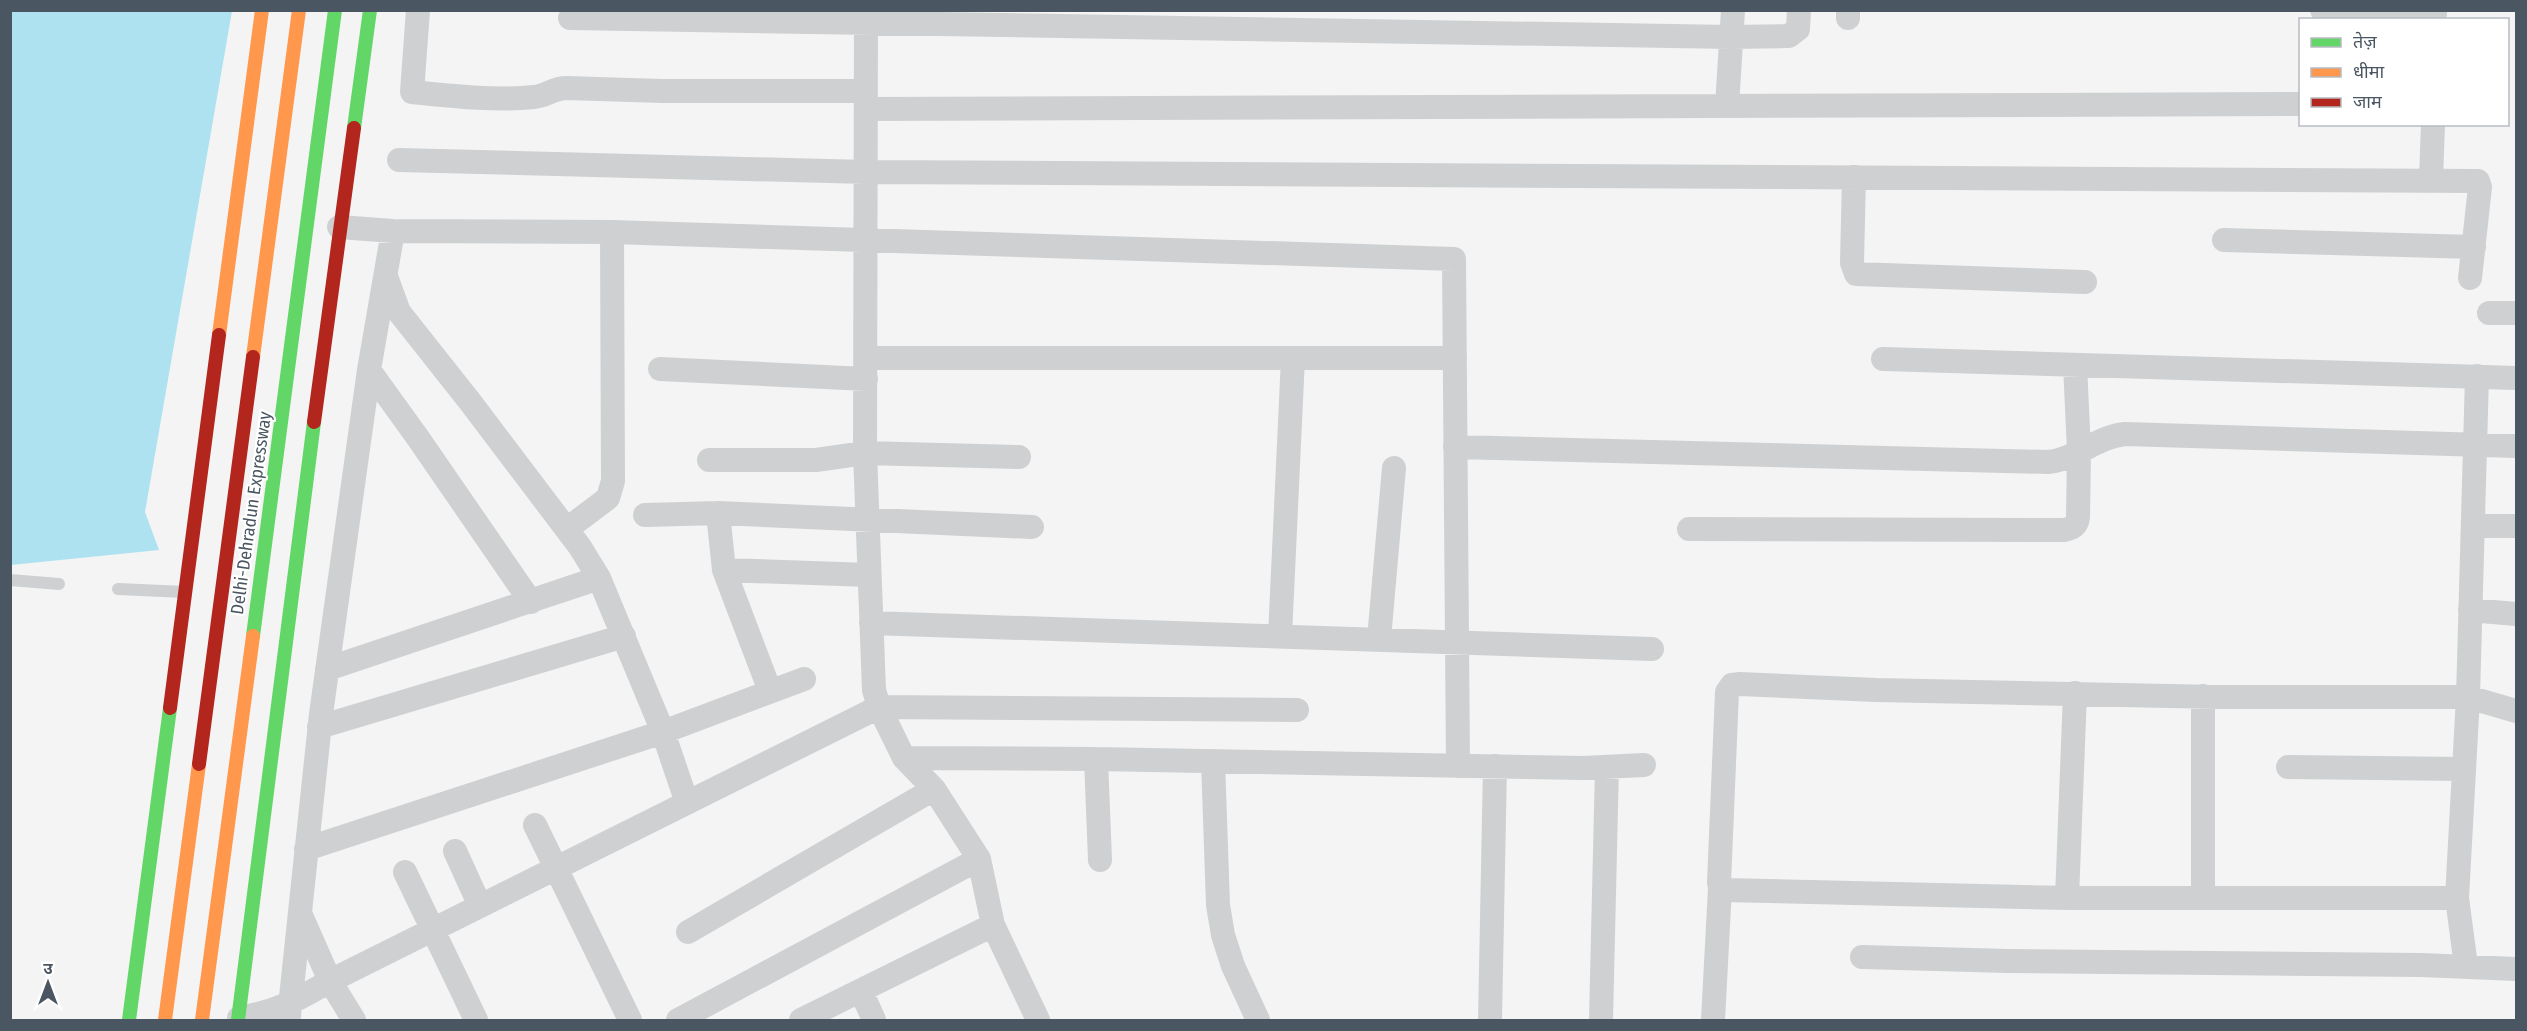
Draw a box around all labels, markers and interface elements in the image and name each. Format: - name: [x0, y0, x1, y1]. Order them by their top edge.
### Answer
- legend: [2299, 18, 2509, 126]
- text: तेज़: [2353, 31, 2377, 53]
- text: धीमा: [2353, 61, 2384, 83]
- text: जाम: [2353, 91, 2383, 113]
- street label: Delhi-Dehradun Expressway: [226, 410, 276, 616]
- north arrow: [18, 953, 78, 1013]
- text: उ: [43, 959, 53, 978]

